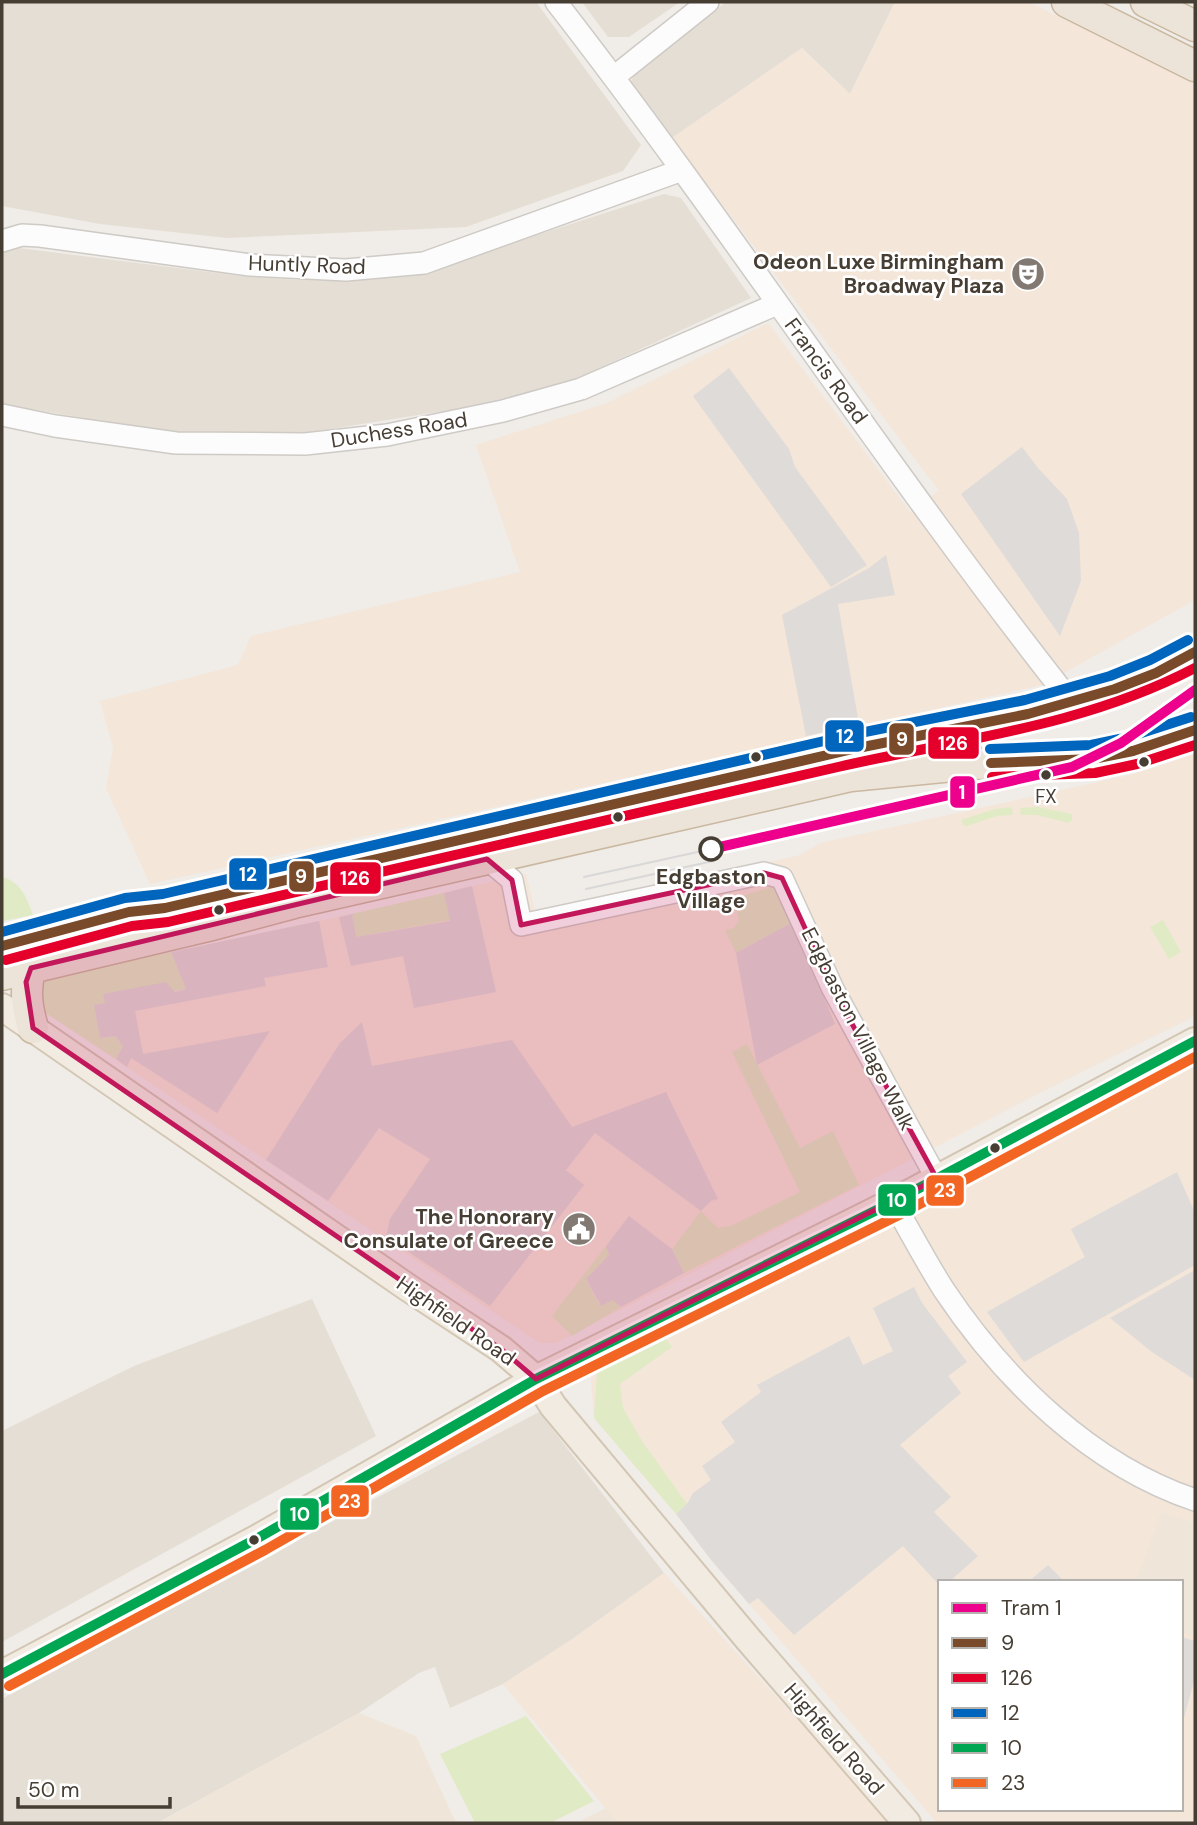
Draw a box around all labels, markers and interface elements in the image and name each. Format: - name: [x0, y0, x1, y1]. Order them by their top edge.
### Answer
- place label: Odeon Luxe Birmingham Broadway Plaza: [753, 248, 1004, 300]
- street label: Huntly Road: [248, 249, 366, 281]
- theatre icon: Odeon Luxe Birmingham Broadway Plaza: [1009, 255, 1047, 293]
- street label: Francis Road: [778, 312, 874, 430]
- street label: Duchess Road: [329, 405, 469, 455]
- line badge: 12: [824, 719, 865, 753]
- line badge: 9: [888, 722, 915, 756]
- text: 12: [836, 724, 854, 749]
- line badge: 126: [927, 726, 980, 760]
- text: 9: [896, 727, 908, 752]
- text: 126: [938, 731, 968, 756]
- unlabelled marker: [749, 750, 763, 764]
- unlabelled marker: [1137, 755, 1151, 769]
- marker: FX: [1039, 768, 1053, 782]
- line badge: 1: [949, 775, 976, 809]
- text: 1: [959, 780, 965, 805]
- place label: FX: [1035, 784, 1057, 809]
- unlabelled marker: [611, 810, 625, 824]
- marker: Edgbaston Village: [699, 837, 723, 861]
- line badge: 12: [228, 857, 268, 891]
- line badge: 9: [288, 860, 315, 893]
- line badge: 126: [329, 861, 382, 895]
- text: 12: [239, 862, 257, 887]
- place label: Edgbaston Village: [656, 863, 766, 915]
- text: 9: [295, 864, 307, 889]
- text: 126: [340, 866, 370, 891]
- unlabelled marker: [212, 903, 226, 917]
- street label: Edgbaston Village Walk: [795, 923, 922, 1136]
- unlabelled marker: [988, 1141, 1002, 1155]
- line badge: 23: [925, 1174, 965, 1207]
- text: 23: [934, 1178, 956, 1203]
- line badge: 10: [877, 1183, 917, 1217]
- text: 10: [887, 1188, 907, 1213]
- place label: The Honorary Consulate of Greece: [343, 1203, 554, 1255]
- public building icon: The Honorary Consulate of Greece: [560, 1210, 598, 1248]
- street label: Highfield Road: [391, 1270, 521, 1372]
- line badge: 23: [330, 1484, 370, 1518]
- text: 23: [339, 1489, 361, 1514]
- line badge: 10: [279, 1497, 320, 1531]
- text: 10: [290, 1502, 310, 1527]
- unlabelled marker: [247, 1533, 261, 1547]
- legend: [938, 1580, 1183, 1811]
- text: Tram 1: [1001, 1594, 1062, 1622]
- text: 9: [1001, 1629, 1014, 1657]
- text: 126: [1001, 1664, 1033, 1692]
- street label: Highfield Road: [778, 1677, 890, 1801]
- text: 12: [1001, 1699, 1020, 1727]
- text: 10: [1001, 1734, 1022, 1762]
- scale bar: [18, 1766, 170, 1810]
- text: 23: [1001, 1769, 1026, 1797]
- text: 50 m: [28, 1776, 79, 1804]

